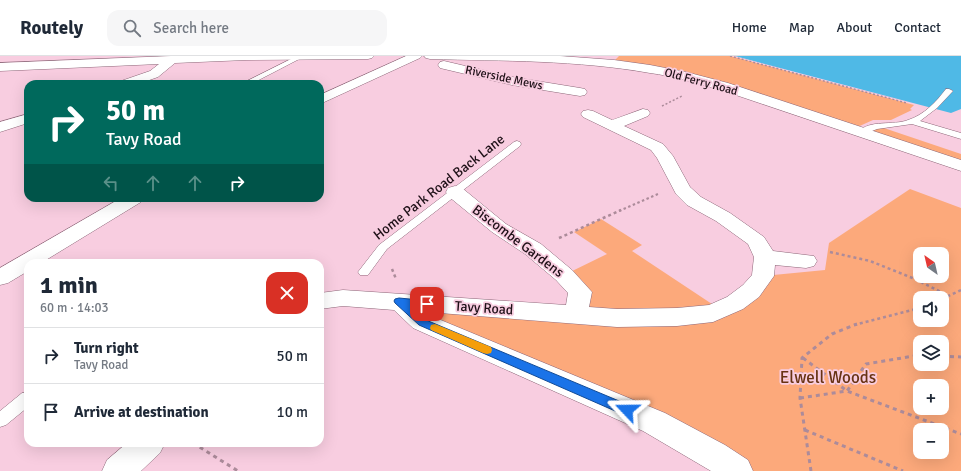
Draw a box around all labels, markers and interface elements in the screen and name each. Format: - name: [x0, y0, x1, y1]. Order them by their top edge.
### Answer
- search box: [107, 10, 387, 46]
- text: Routely: [20, 16, 83, 40]
- icon: search: [121, 17, 143, 39]
- text: Search here: [153, 19, 229, 37]
- text: Home: [732, 19, 767, 36]
- text: Map: [789, 19, 814, 36]
- text: About: [836, 19, 872, 36]
- text: Contact: [894, 19, 941, 36]
- street label: Riverside Mews: [464, 62, 544, 94]
- street label: Old Ferry Road: [663, 65, 739, 99]
- text: 50 m: [106, 94, 165, 128]
- icon: right: [40, 96, 92, 148]
- text: Tavy Road: [106, 128, 181, 150]
- street label: Home Park Road Back Lane: [370, 130, 508, 244]
- icon: left: [100, 172, 122, 194]
- icon: ahead: [142, 172, 164, 194]
- icon: ahead: [184, 172, 206, 194]
- icon: right: [226, 172, 248, 194]
- street label: Biscombe Gardens: [469, 201, 567, 281]
- north arrow: [913, 247, 949, 283]
- map controls: [913, 247, 949, 459]
- text: 1 min: [40, 270, 98, 300]
- button: close: [266, 272, 308, 314]
- pin: [410, 287, 444, 321]
- button: sound: [913, 291, 949, 327]
- icon: arrive: [416, 293, 438, 315]
- street label: Tavy Road: [454, 297, 514, 319]
- text: 60 m · 14:03: [40, 300, 109, 316]
- button: layers: [913, 335, 949, 371]
- text: Turn right: [74, 339, 139, 357]
- icon: right: [40, 345, 62, 367]
- text: 50 m: [277, 347, 308, 365]
- text: Tavy Road: [74, 357, 129, 373]
- park label: Elwell Woods: [780, 367, 876, 388]
- button: +: [913, 379, 949, 415]
- position arrow: [606, 389, 648, 431]
- icon: arrive: [40, 401, 62, 423]
- text: Arrive at destination: [74, 403, 209, 421]
- text: 10 m: [277, 403, 308, 421]
- button: −: [913, 423, 949, 459]

